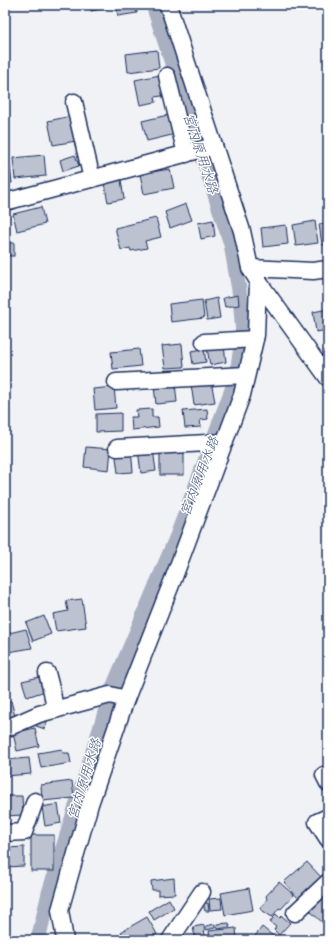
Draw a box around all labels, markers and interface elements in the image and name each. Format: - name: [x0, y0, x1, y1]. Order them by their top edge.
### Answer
- water label: 宮内原用水路: [179, 110, 225, 197]
- water label: 宮内原用水路: [174, 432, 224, 519]
- water label: 宮内原用水路: [61, 735, 106, 822]

